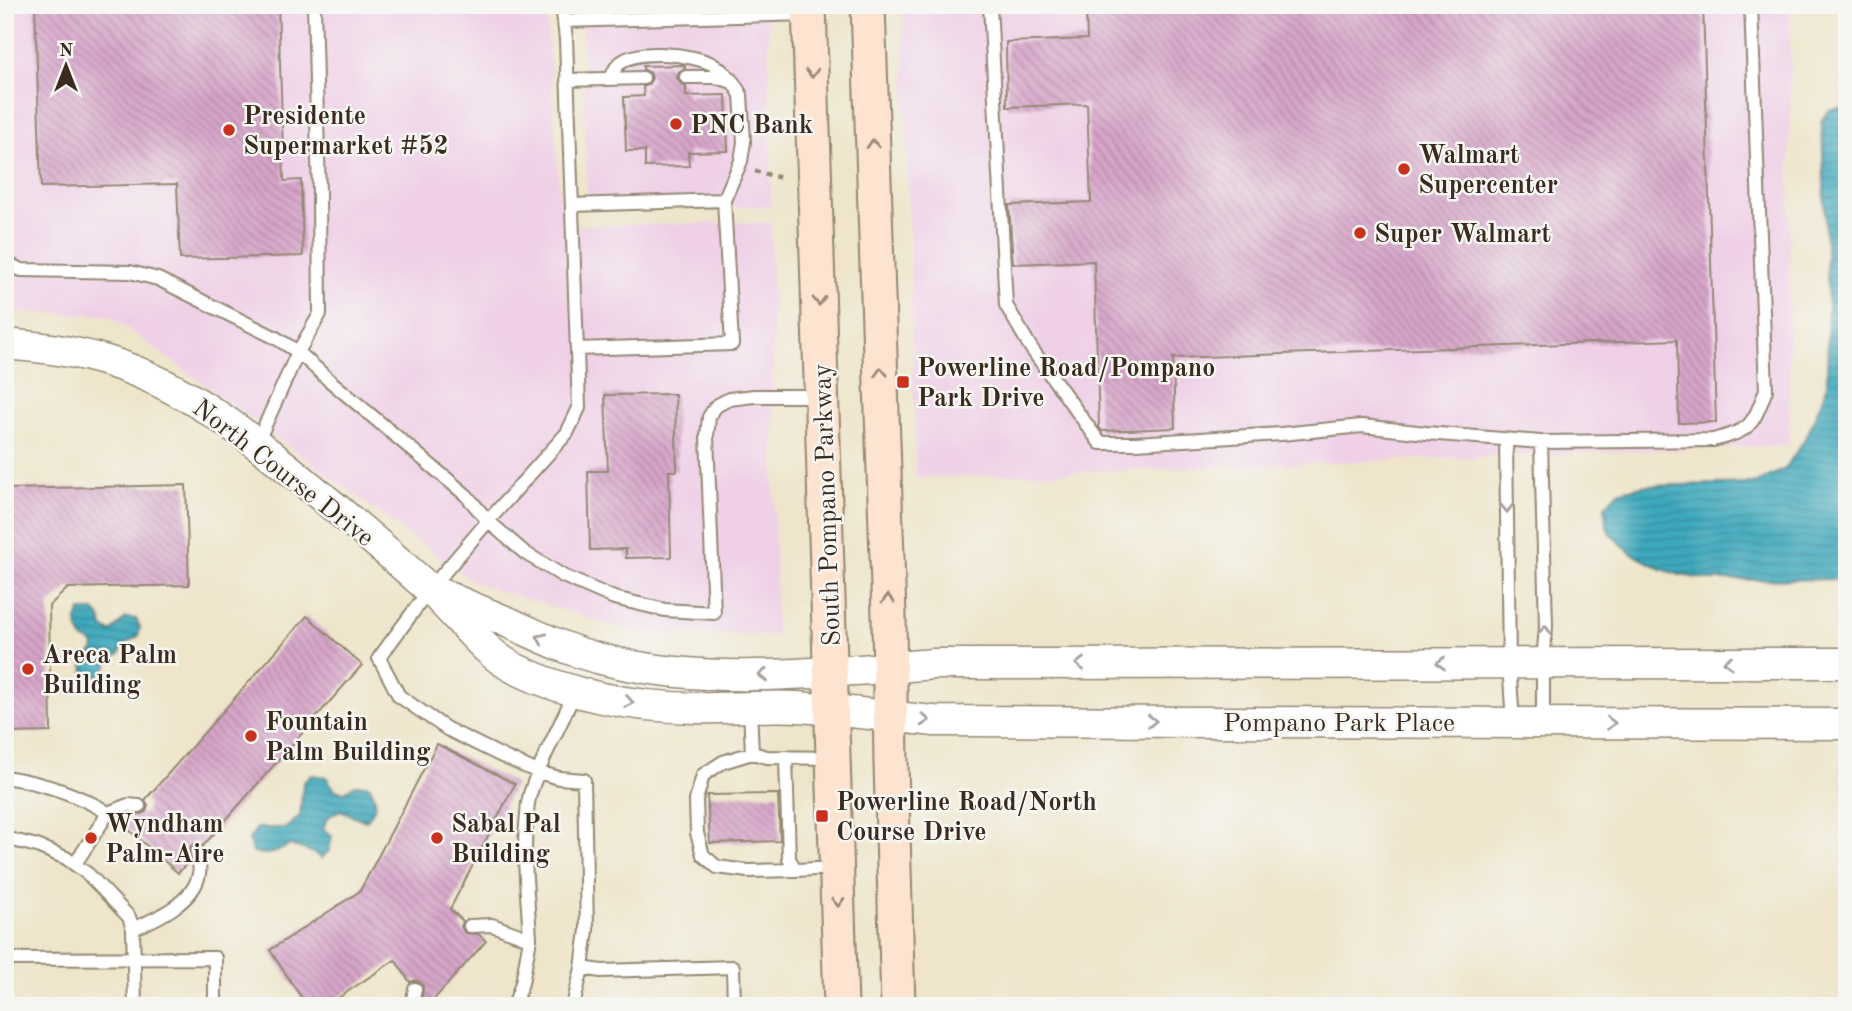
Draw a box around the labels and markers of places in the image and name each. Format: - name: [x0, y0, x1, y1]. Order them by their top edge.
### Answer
- place label: Presidente Supermarket #52: [243, 104, 449, 160]
- place label: PNC Bank: [690, 113, 814, 139]
- marker: PNC Bank: [668, 116, 684, 132]
- marker: Presidente Supermarket #52: [221, 122, 237, 138]
- place label: Walmart Supercenter: [1418, 143, 1558, 199]
- marker: Walmart Supercenter: [1396, 161, 1412, 177]
- place label: Super Walmart: [1374, 222, 1551, 248]
- marker: Super Walmart: [1352, 225, 1368, 241]
- place label: Powerline Road/Pompano Park Drive: [917, 356, 1215, 412]
- marker: Powerline Road/Pompano Park Drive: [895, 374, 911, 390]
- place label: Areca Palm Building: [42, 643, 177, 699]
- marker: Areca Palm Building: [20, 661, 36, 677]
- place label: Fountain Palm Building: [265, 710, 431, 766]
- marker: Fountain Palm Building: [243, 728, 259, 744]
- place label: Powerline Road/North Course Drive: [836, 790, 1097, 846]
- marker: Powerline Road/North Course Drive: [814, 808, 830, 824]
- place label: Wyndham Palm-Aire: [105, 812, 225, 868]
- place label: Sabal Pal Building: [451, 812, 561, 868]
- marker: Wyndham Palm-Aire: [83, 830, 99, 846]
- marker: Sabal Pal Building: [429, 830, 445, 846]

